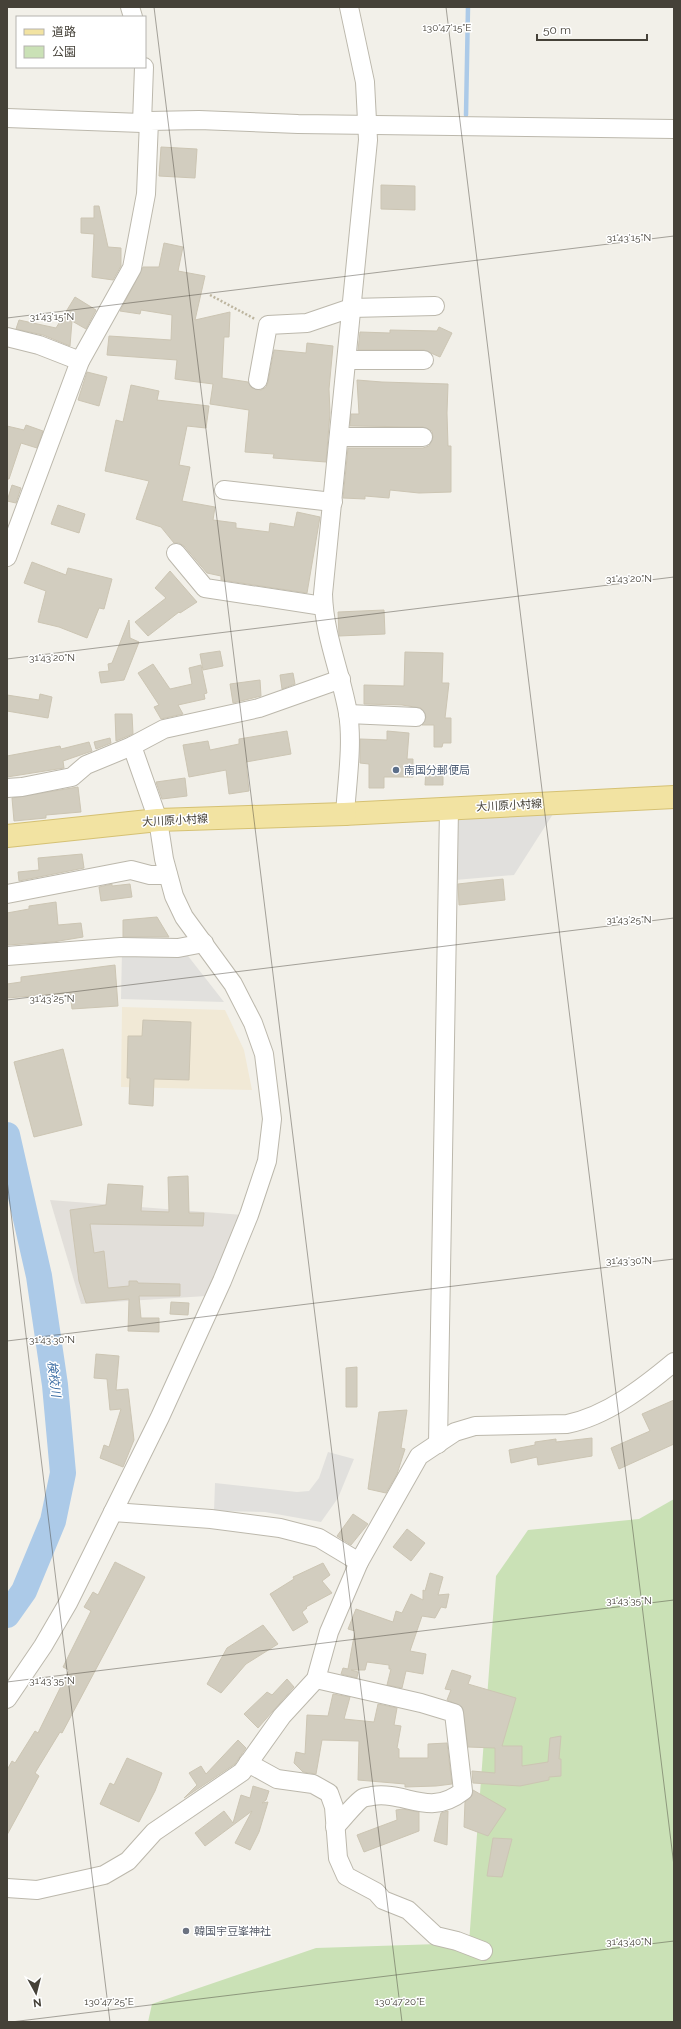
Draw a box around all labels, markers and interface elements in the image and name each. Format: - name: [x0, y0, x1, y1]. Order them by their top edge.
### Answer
- legend: [16, 16, 146, 68]
- scale bar: [537, 16, 647, 42]
- text: 130°47'15"E: [423, 22, 471, 33]
- text: 50 m: [543, 23, 571, 37]
- text: 道路: [52, 25, 76, 39]
- text: 公園: [52, 45, 76, 59]
- text: 31°43'15"N: [607, 232, 651, 243]
- text: 31°43'15"N: [30, 311, 74, 322]
- text: 31°43'20"N: [606, 573, 652, 584]
- text: 31°43'20"N: [29, 652, 75, 663]
- place label: 南国分郵便局: [404, 764, 470, 777]
- marker: 南国分郵便局: [391, 765, 401, 775]
- street label: 大川原小村線: [476, 797, 542, 814]
- street label: 大川原小村線: [142, 812, 208, 829]
- text: 31°43'25"N: [606, 914, 652, 925]
- text: 31°43'25"N: [29, 993, 75, 1004]
- text: 31°43'30"N: [606, 1255, 652, 1266]
- text: 31°43'30"N: [29, 1334, 75, 1345]
- water label: 検校川: [45, 1360, 63, 1400]
- text: 31°43'35"N: [606, 1595, 652, 1606]
- text: 31°43'35"N: [29, 1675, 75, 1686]
- place label: 韓国宇豆峯神社: [194, 1925, 271, 1938]
- marker: 韓国宇豆峯神社: [181, 1926, 191, 1936]
- text: 31°43'40"N: [606, 1936, 652, 1947]
- north arrow: [16, 1973, 56, 2013]
- text: N: [32, 1995, 42, 2009]
- text: 130°47'25"E: [84, 1996, 134, 2007]
- text: 130°47'20"E: [375, 1996, 425, 2007]

